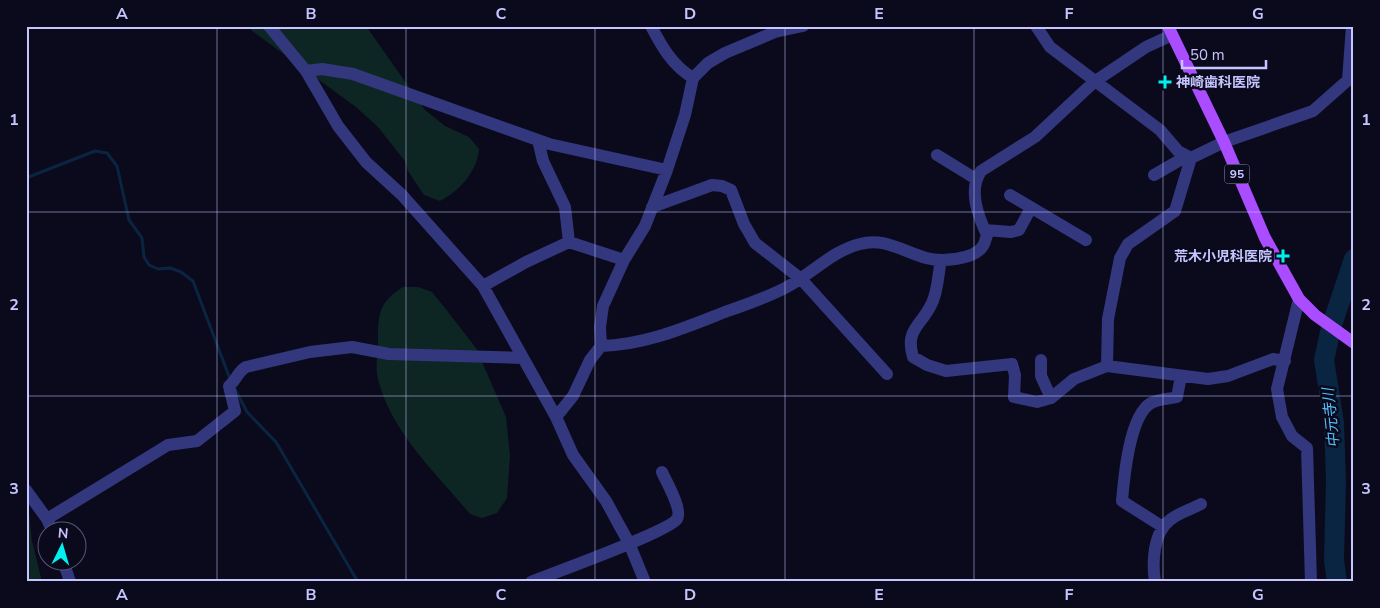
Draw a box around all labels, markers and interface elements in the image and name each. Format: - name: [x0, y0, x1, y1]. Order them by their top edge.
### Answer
- text: A: [116, 3, 128, 25]
- text: B: [305, 3, 317, 25]
- text: C: [496, 3, 507, 25]
- text: D: [684, 3, 696, 25]
- text: E: [874, 3, 884, 25]
- text: F: [1065, 3, 1074, 25]
- text: G: [1252, 3, 1264, 25]
- scale bar: [1182, 38, 1266, 70]
- text: 50 m: [1190, 45, 1225, 65]
- place label: 神崎歯科医院: [1176, 73, 1260, 92]
- marker: 神崎歯科医院: [1158, 75, 1172, 89]
- text: 1: [9, 109, 19, 131]
- text: 1: [1361, 109, 1371, 131]
- road number: 95: [1224, 164, 1250, 183]
- place label: 荒木小児科医院: [1174, 247, 1272, 266]
- marker: 荒木小児科医院: [1276, 249, 1290, 263]
- text: 2: [9, 294, 19, 316]
- text: 2: [1361, 294, 1371, 316]
- water label: 中元寺川: [1318, 385, 1344, 449]
- text: 3: [9, 478, 19, 500]
- text: 3: [1361, 478, 1371, 500]
- north arrow: [38, 520, 88, 570]
- text: N: [57, 524, 69, 543]
- text: A: [116, 584, 128, 606]
- text: B: [305, 584, 317, 606]
- text: C: [496, 584, 507, 606]
- text: D: [684, 584, 696, 606]
- text: E: [874, 584, 884, 606]
- text: F: [1065, 584, 1074, 606]
- text: G: [1252, 584, 1264, 606]

